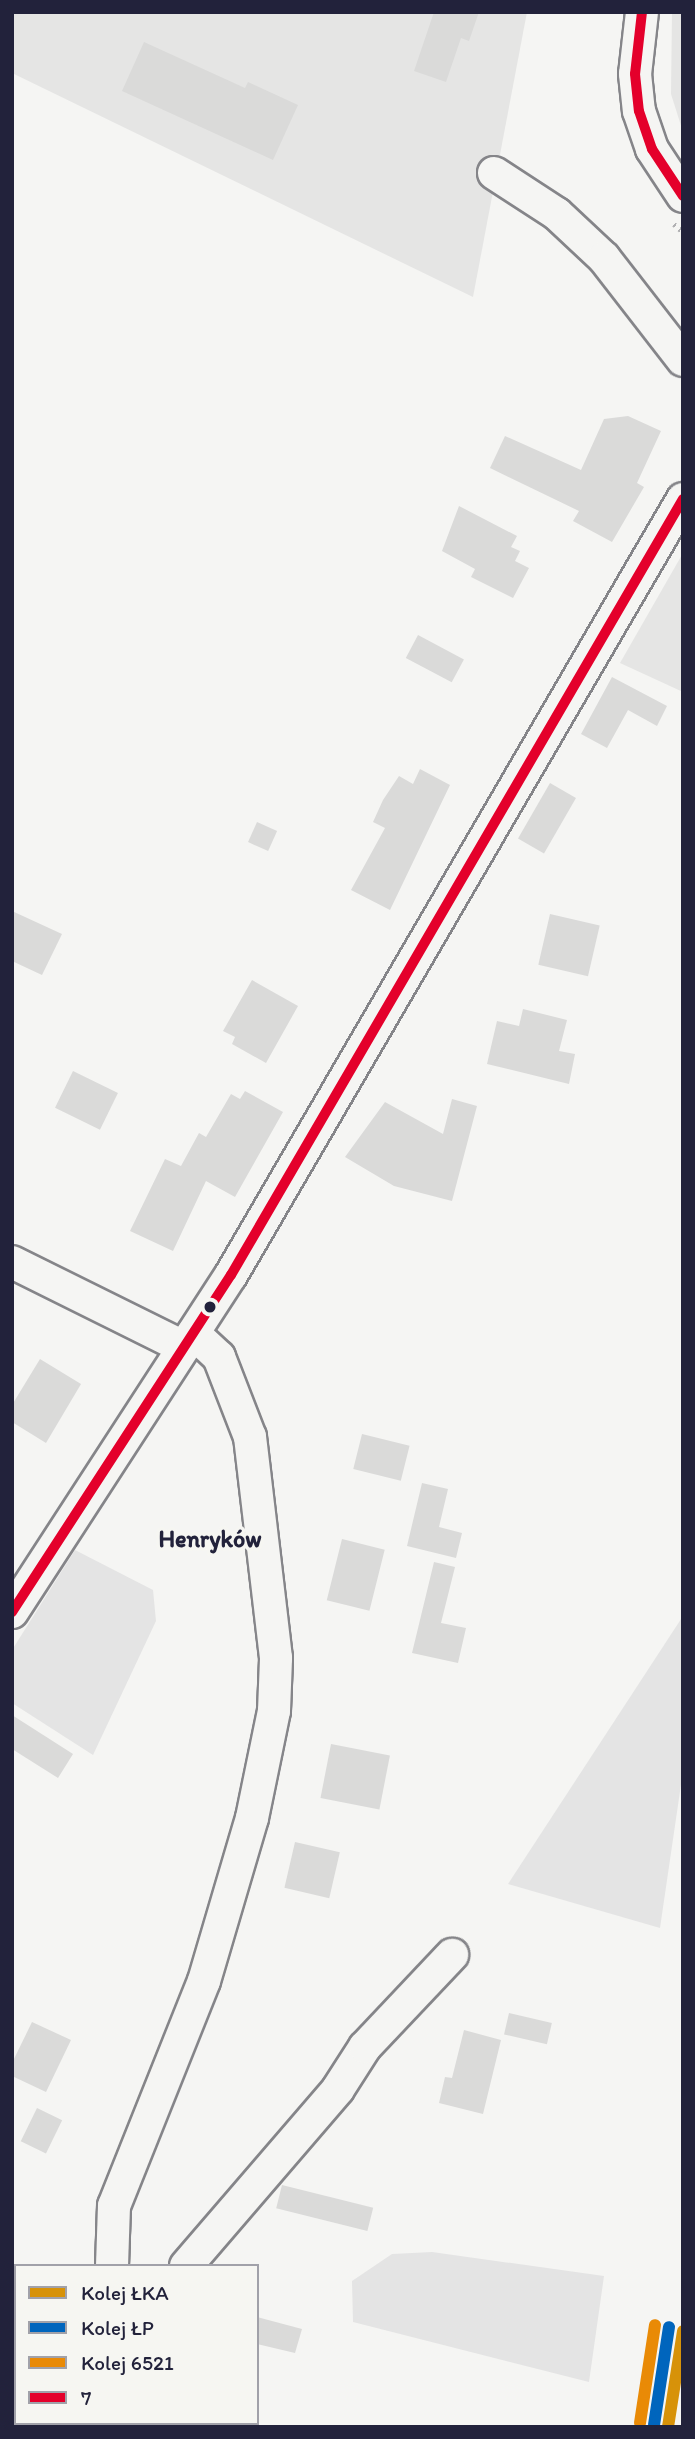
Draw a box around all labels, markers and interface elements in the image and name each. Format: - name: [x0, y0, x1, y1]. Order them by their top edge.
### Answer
- unlabelled marker: [203, 1300, 217, 1314]
- district label: Henryków: [158, 1525, 262, 1553]
- legend: [14, 2264, 259, 2425]
- text: Kolej ŁKA: [81, 2280, 169, 2305]
- text: Kolej ŁP: [81, 2315, 154, 2340]
- text: Kolej 6521: [81, 2350, 174, 2375]
- text: 7: [81, 2385, 91, 2410]

